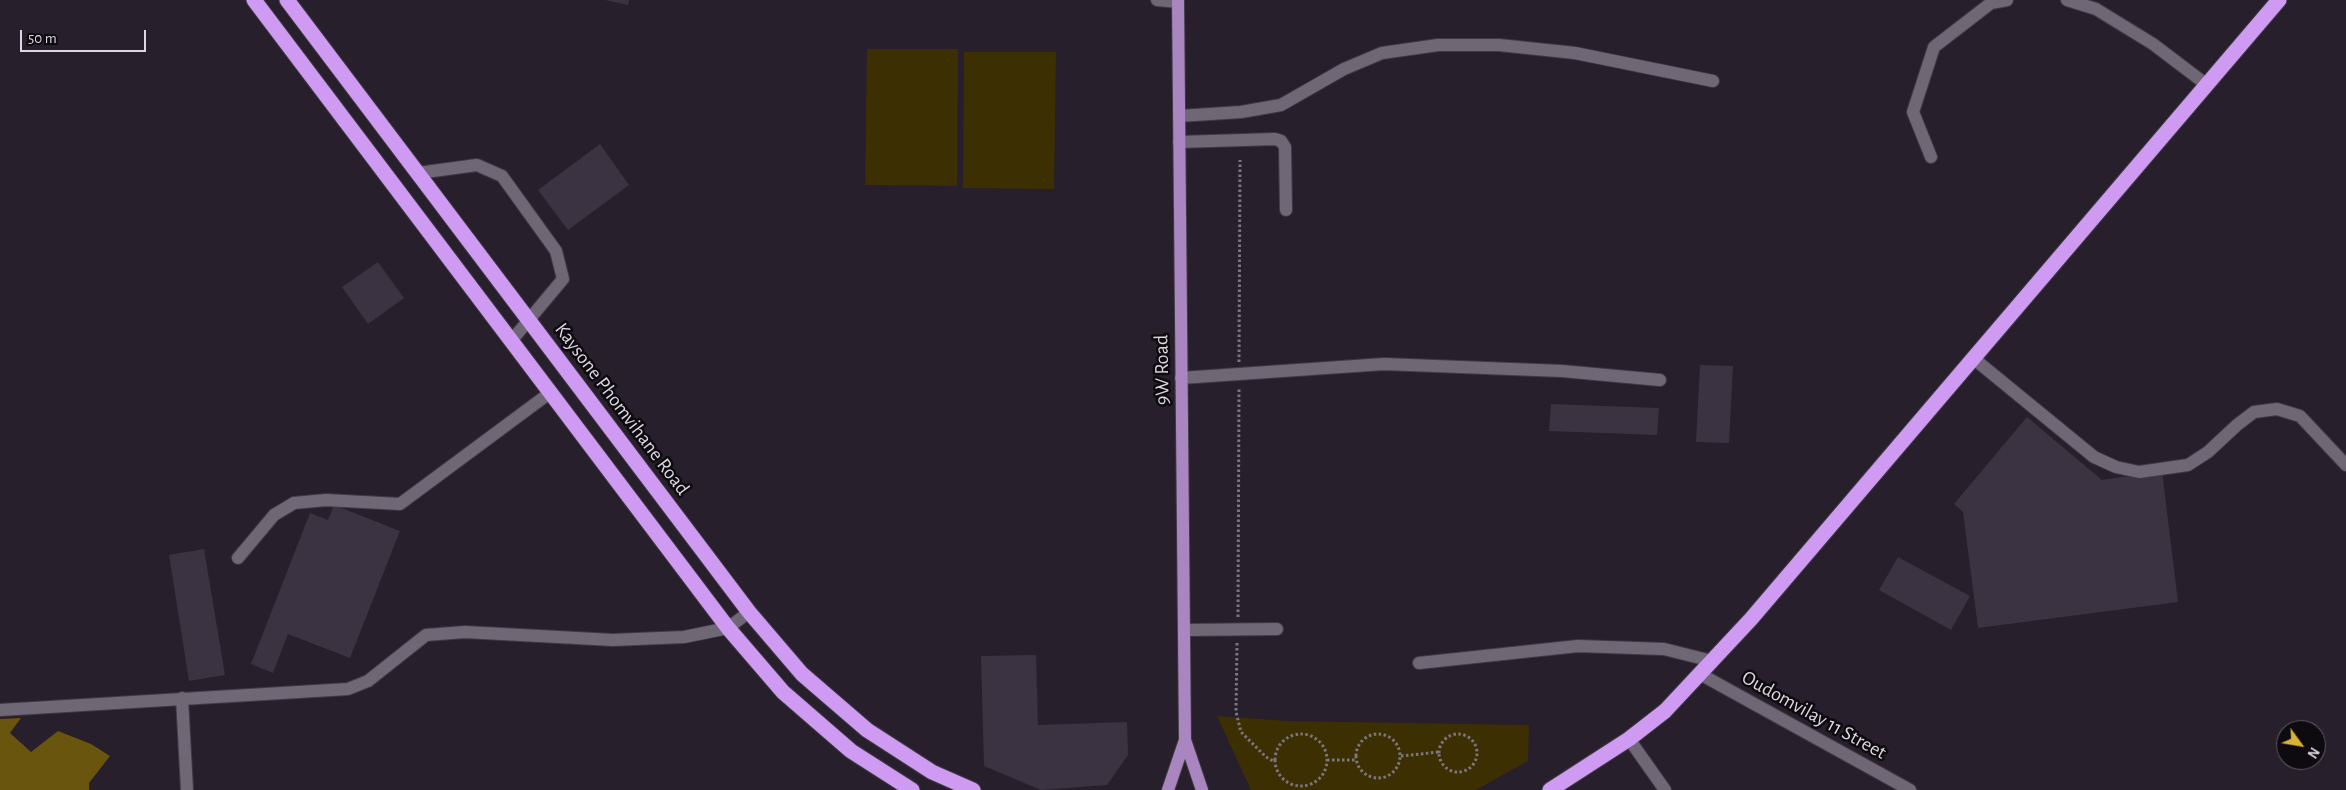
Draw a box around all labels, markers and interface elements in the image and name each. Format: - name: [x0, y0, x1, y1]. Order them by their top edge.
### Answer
- scale bar: [22, 20, 149, 52]
- text: 50 m: [28, 31, 57, 46]
- street label: Kaysone Phomvihane Road: [549, 318, 695, 500]
- street label: 9W Road: [1149, 335, 1175, 405]
- street label: Oudomvilay 11 Street: [1737, 665, 1891, 765]
- north arrow: [2276, 720, 2326, 770]
- text: N: [2304, 745, 2321, 760]

